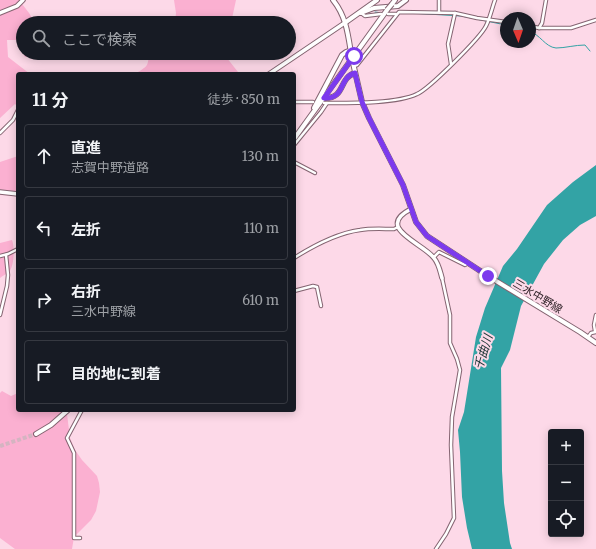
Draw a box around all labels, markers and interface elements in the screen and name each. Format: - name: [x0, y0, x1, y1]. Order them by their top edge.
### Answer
- north arrow: [500, 12, 536, 48]
- search box: [16, 16, 296, 60]
- icon: search: [30, 27, 52, 49]
- text: ここで検索: [62, 30, 137, 49]
- route start: [345, 47, 363, 65]
- text: 11 分: [32, 89, 68, 111]
- text: 徒歩 · 850 m: [207, 91, 280, 108]
- text: 直進: [71, 138, 101, 157]
- icon: ahead: [33, 145, 55, 167]
- text: 130 m: [242, 148, 279, 165]
- text: 志賀中野道路: [71, 159, 149, 176]
- icon: left: [33, 217, 55, 239]
- text: 左折: [71, 220, 101, 239]
- text: 110 m: [244, 220, 279, 237]
- route end: [479, 267, 497, 285]
- street label: 三水中野線: [511, 276, 565, 316]
- text: 右折: [71, 282, 101, 301]
- icon: right: [33, 289, 55, 311]
- text: 610 m: [242, 292, 279, 309]
- text: 三水中野線: [71, 303, 136, 320]
- water label: 千曲川: [471, 331, 496, 371]
- icon: arrive: [33, 361, 55, 383]
- text: 目的地に到着: [71, 364, 161, 383]
- map controls: [548, 429, 584, 537]
- button: +: [548, 429, 584, 465]
- button: −: [548, 465, 584, 501]
- button: locate: [548, 501, 584, 537]

